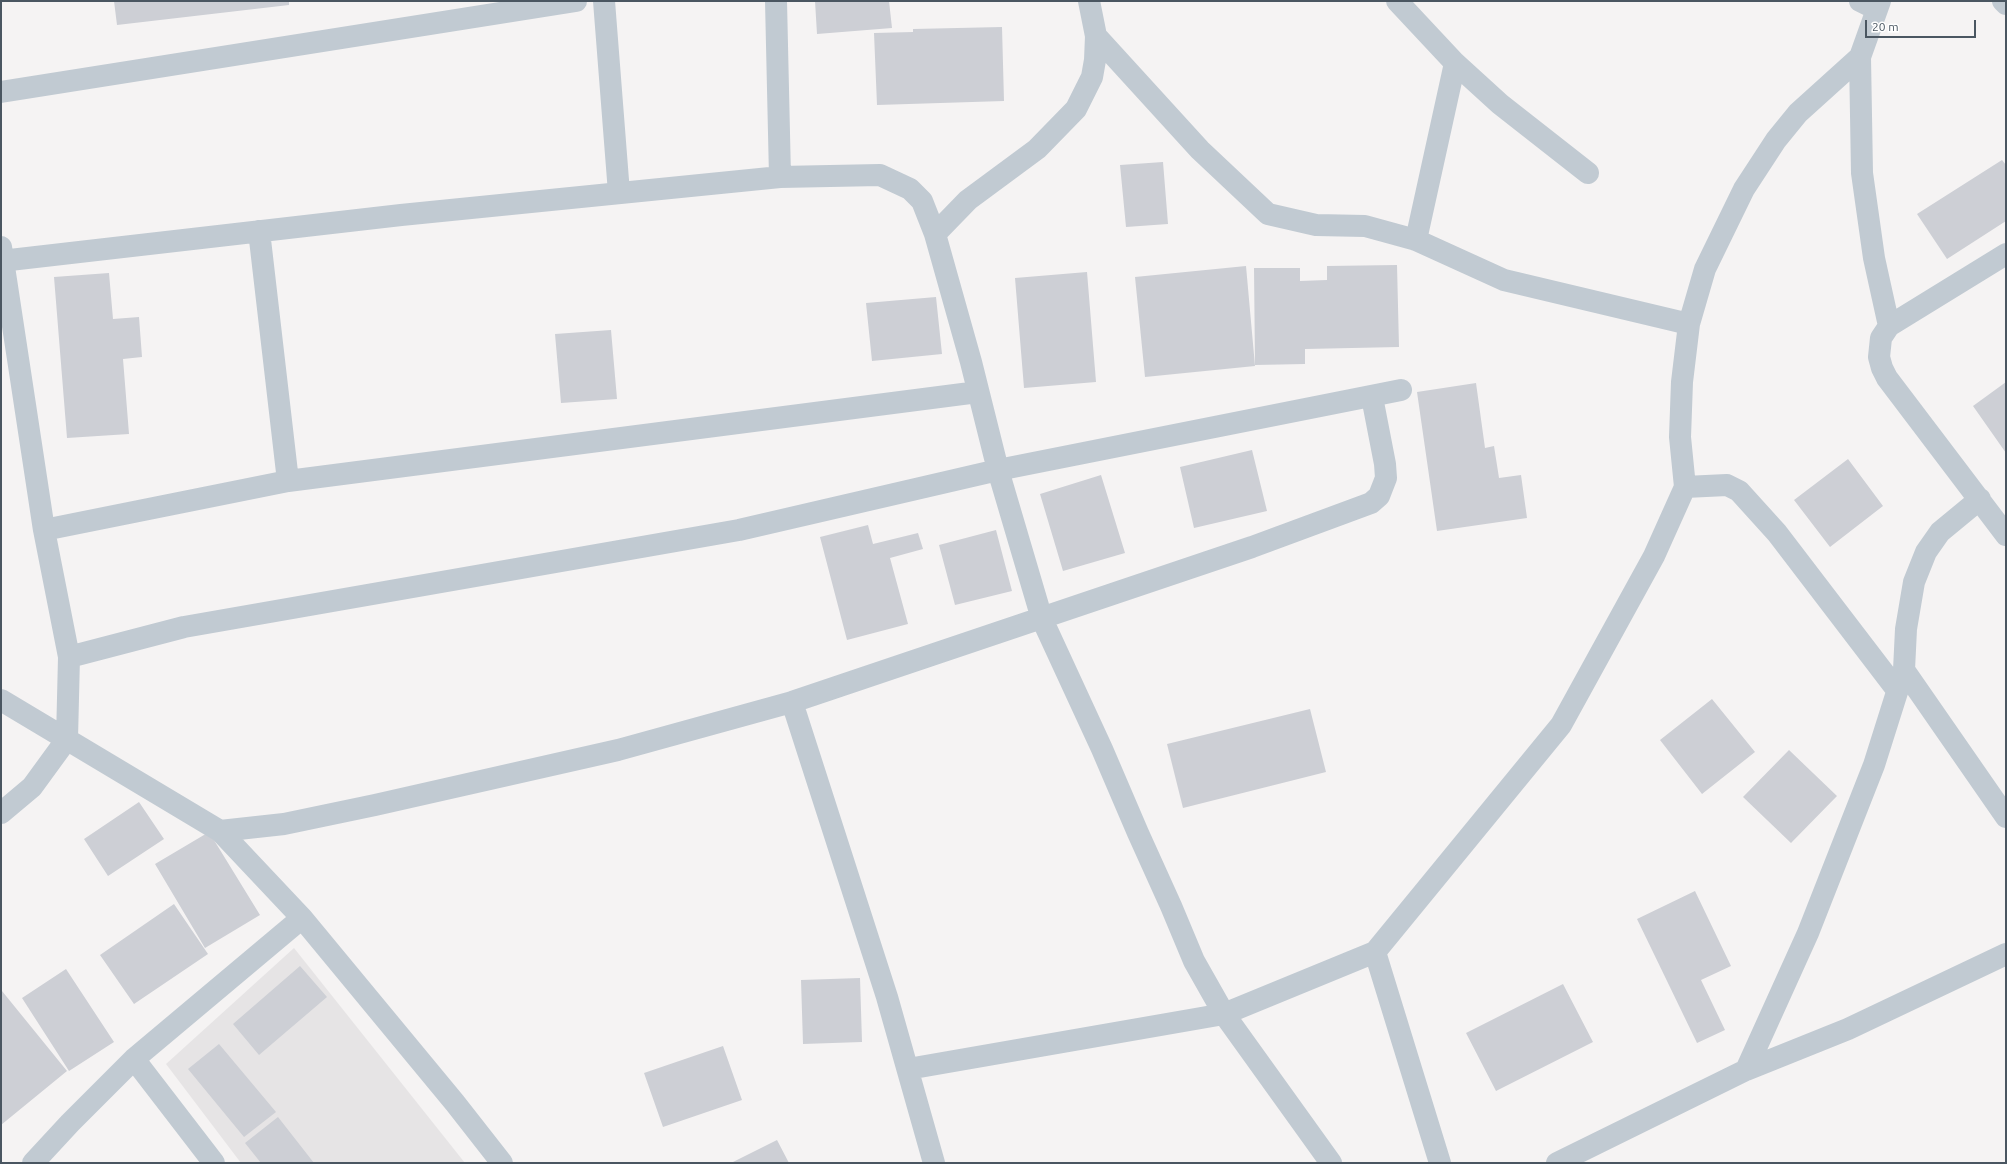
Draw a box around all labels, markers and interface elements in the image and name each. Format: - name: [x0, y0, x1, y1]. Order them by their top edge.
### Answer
- scale bar: [1867, 12, 1978, 38]
- text: 20 m: [1872, 20, 1899, 33]

